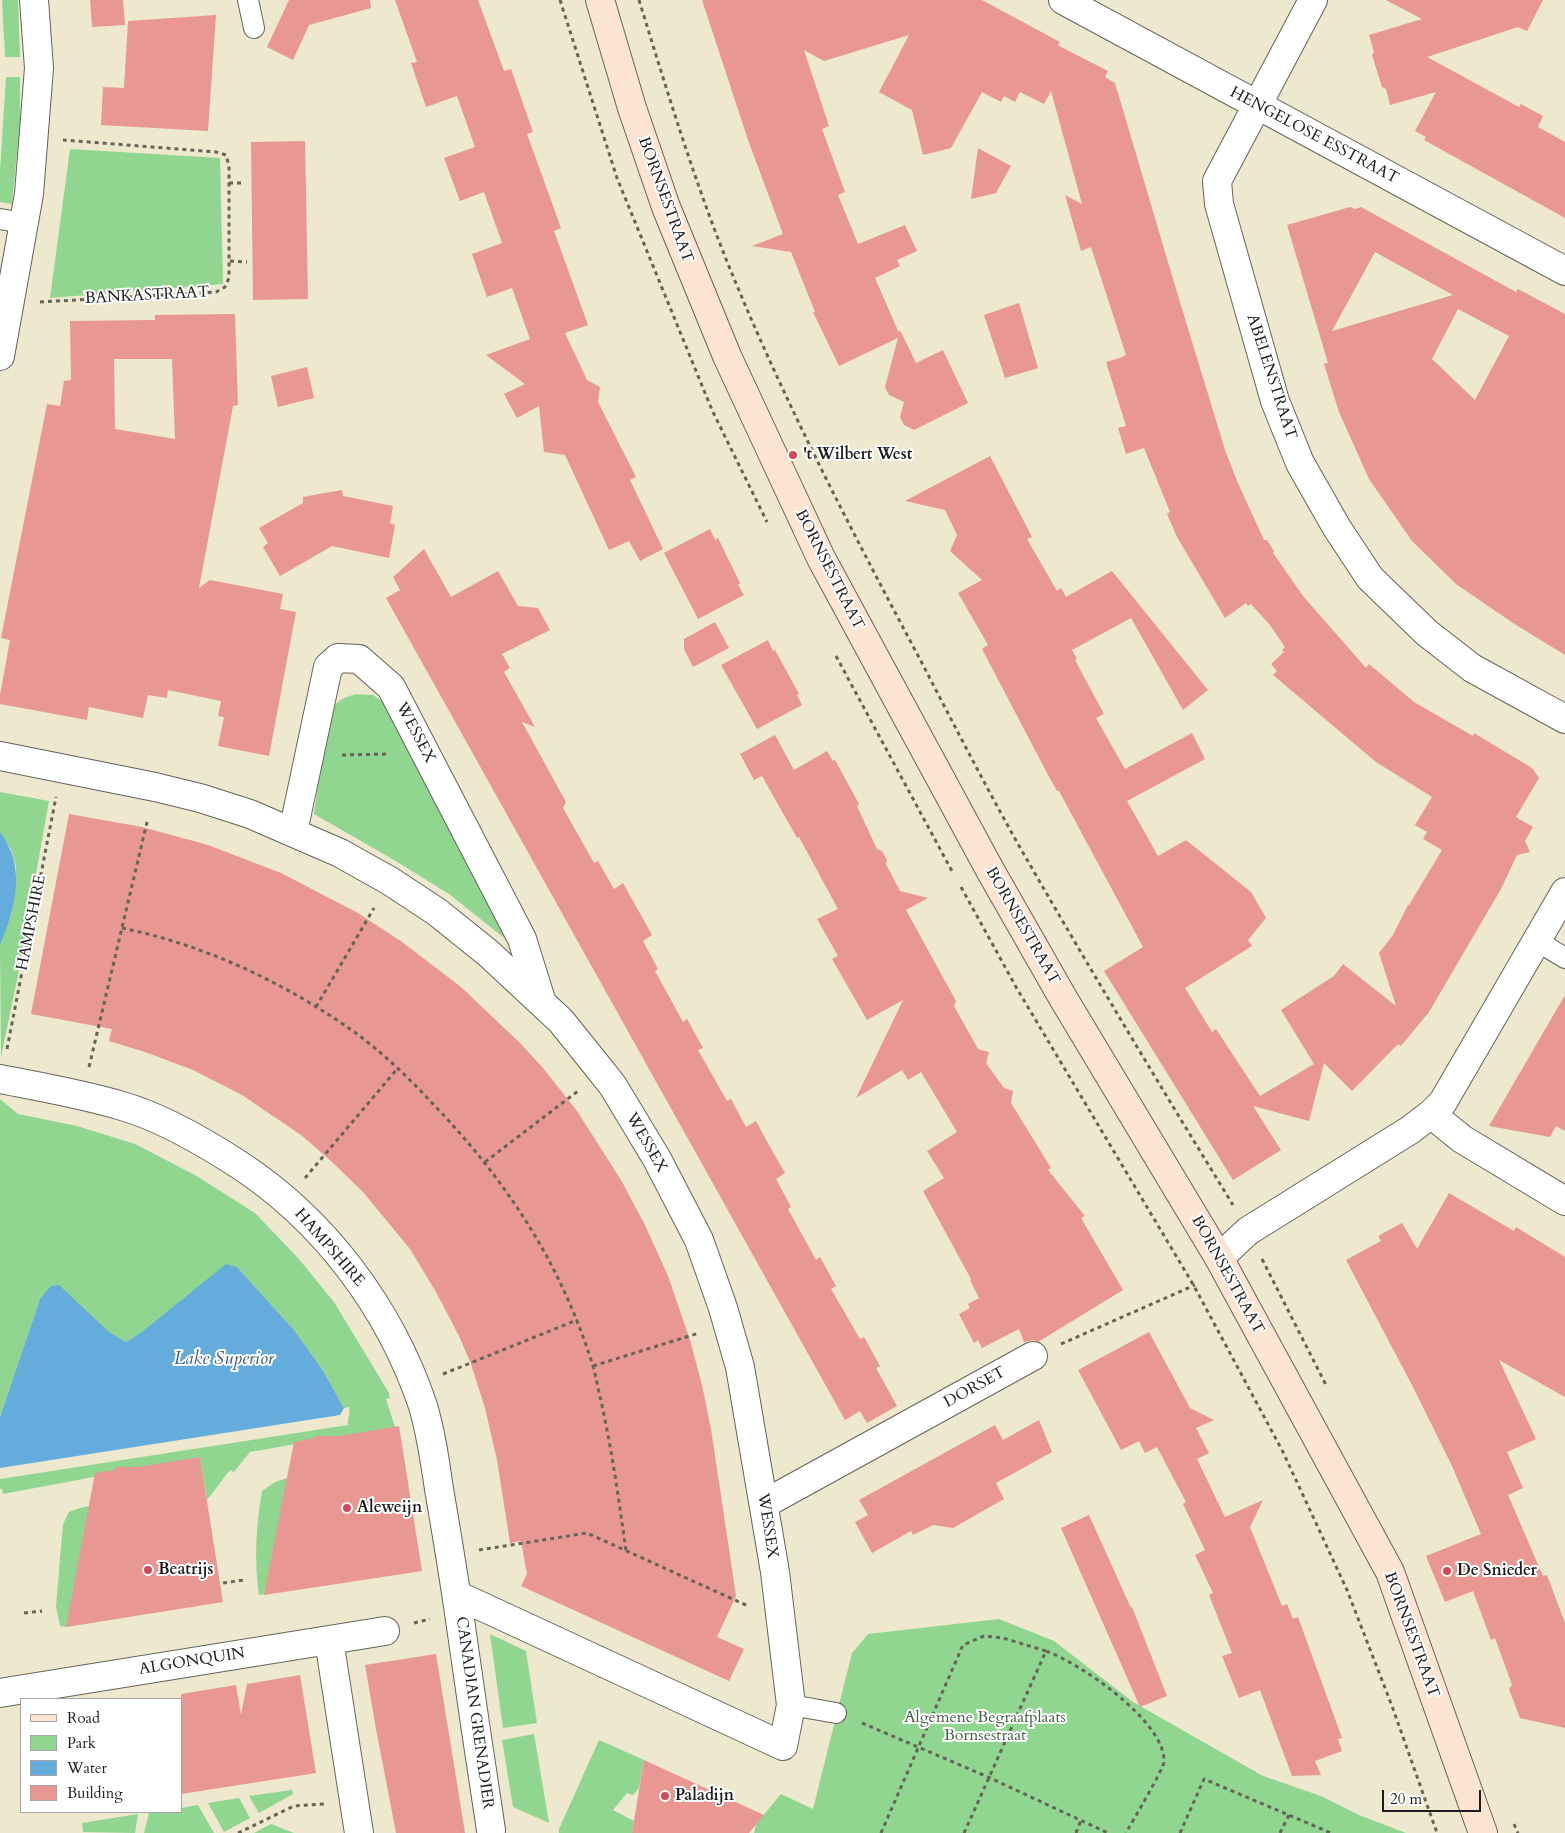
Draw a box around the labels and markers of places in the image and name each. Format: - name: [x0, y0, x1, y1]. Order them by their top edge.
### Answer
- place label: 't Wilbert West: [803, 445, 912, 465]
- marker: 't Wilbert West: [787, 449, 799, 461]
- place label: Aleweijn: [357, 1498, 422, 1518]
- marker: Aleweijn: [341, 1502, 353, 1514]
- place label: Beatrijs: [158, 1560, 214, 1580]
- place label: De Snieder: [1457, 1561, 1537, 1581]
- marker: Beatrijs: [142, 1564, 154, 1576]
- marker: De Snieder: [1441, 1565, 1453, 1577]
- place label: Paladijn: [675, 1786, 734, 1806]
- marker: Paladijn: [659, 1790, 671, 1802]

